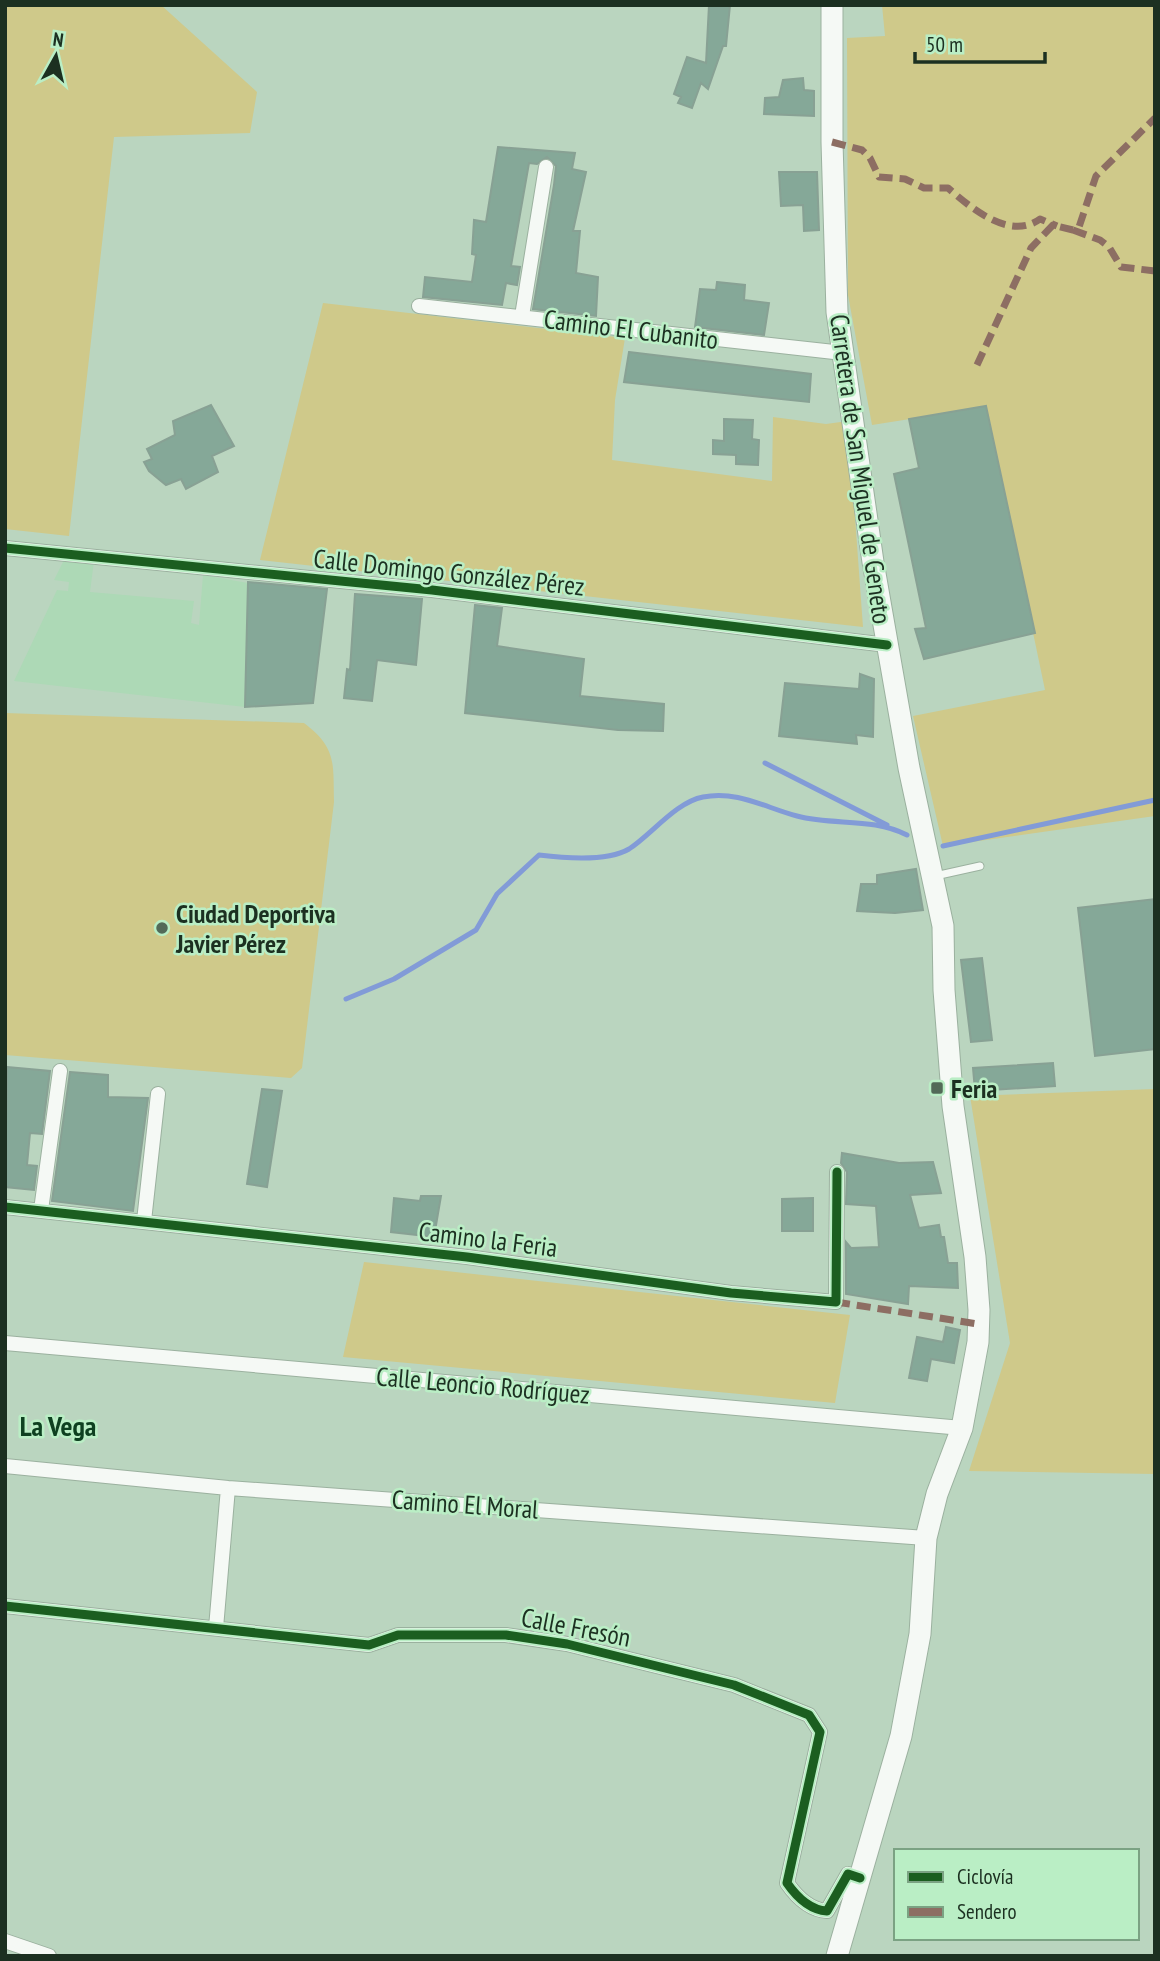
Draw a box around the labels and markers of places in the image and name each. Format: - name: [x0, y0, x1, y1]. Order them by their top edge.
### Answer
- place label: Ciudad Deportiva Javier Pérez: [175, 897, 336, 960]
- marker: Ciudad Deportiva Javier Pérez: [154, 920, 170, 936]
- place label: Feria: [951, 1072, 997, 1105]
- marker: Feria: [929, 1080, 945, 1096]

